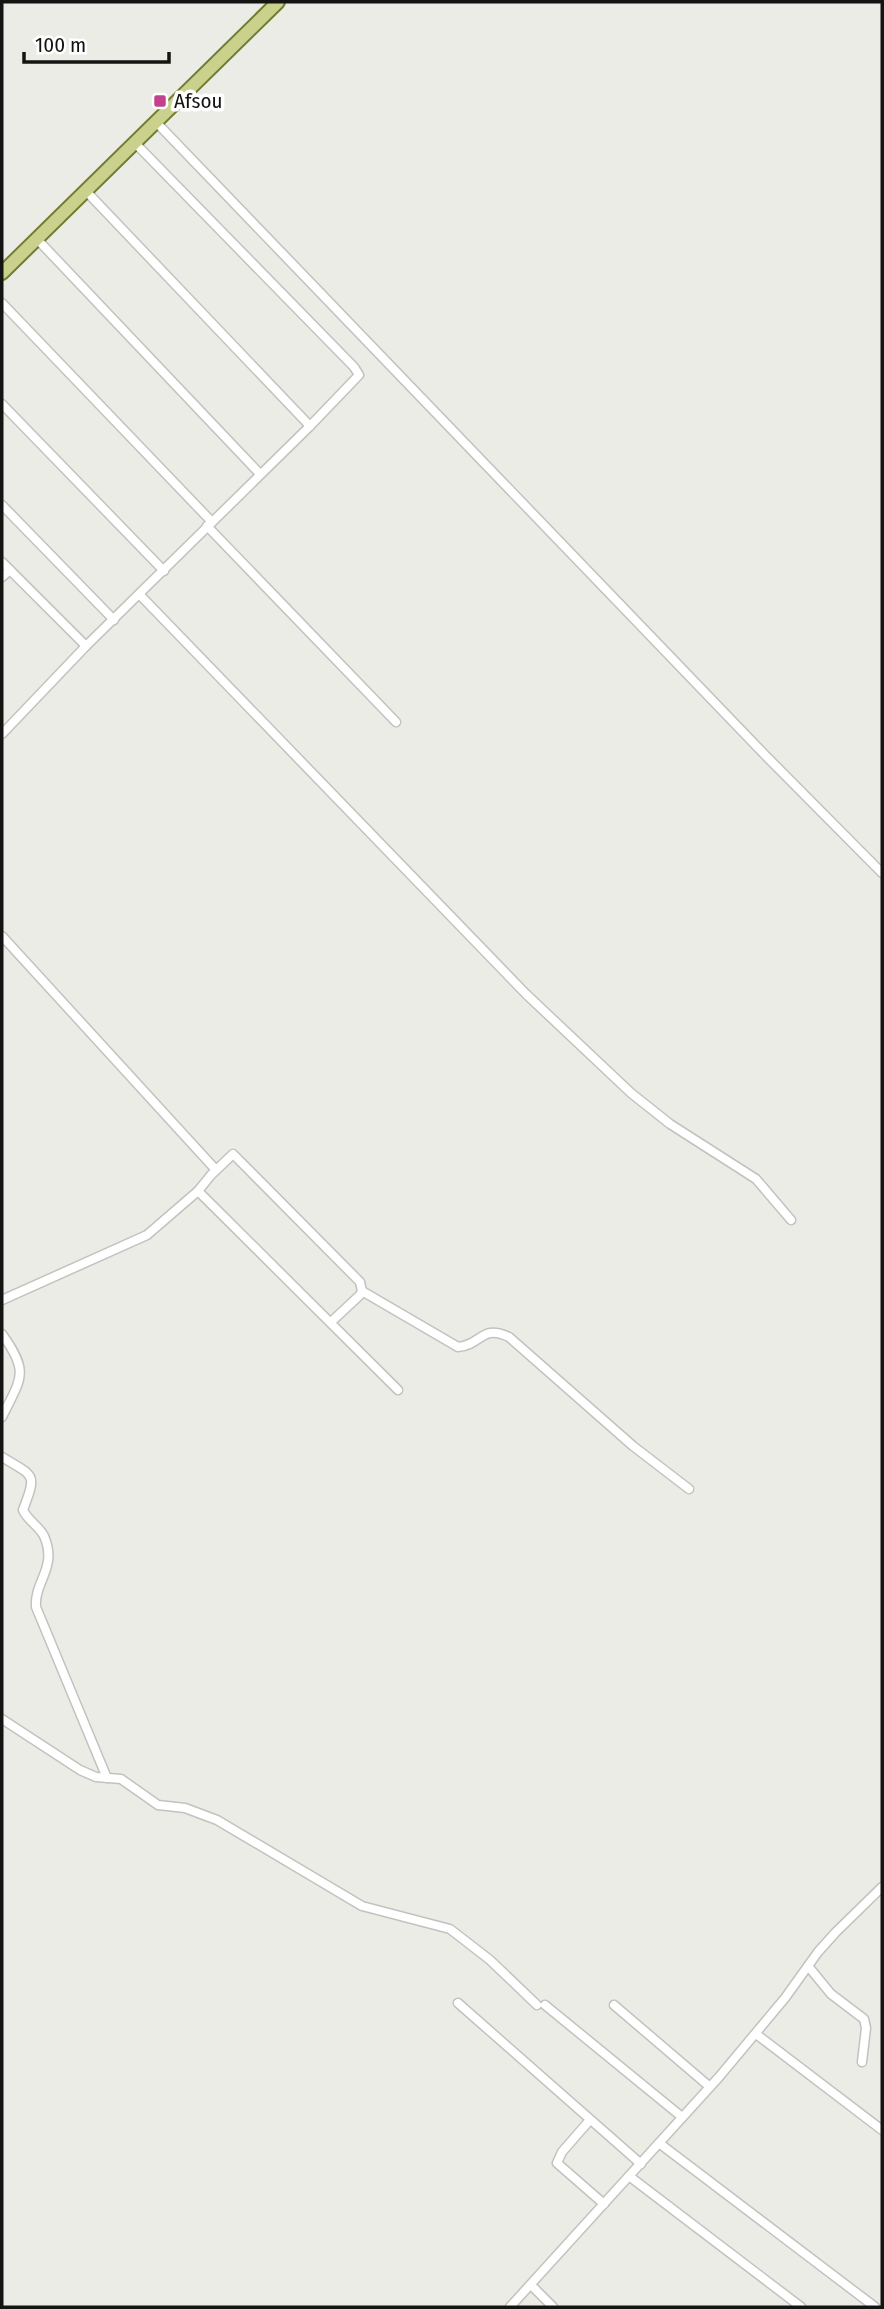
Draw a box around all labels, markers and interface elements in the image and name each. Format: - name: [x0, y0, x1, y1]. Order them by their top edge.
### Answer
- scale bar: [24, 21, 170, 65]
- text: 100 m: [35, 32, 86, 58]
- place label: Afsou: [174, 88, 222, 114]
- marker: Afsou: [152, 93, 168, 109]

